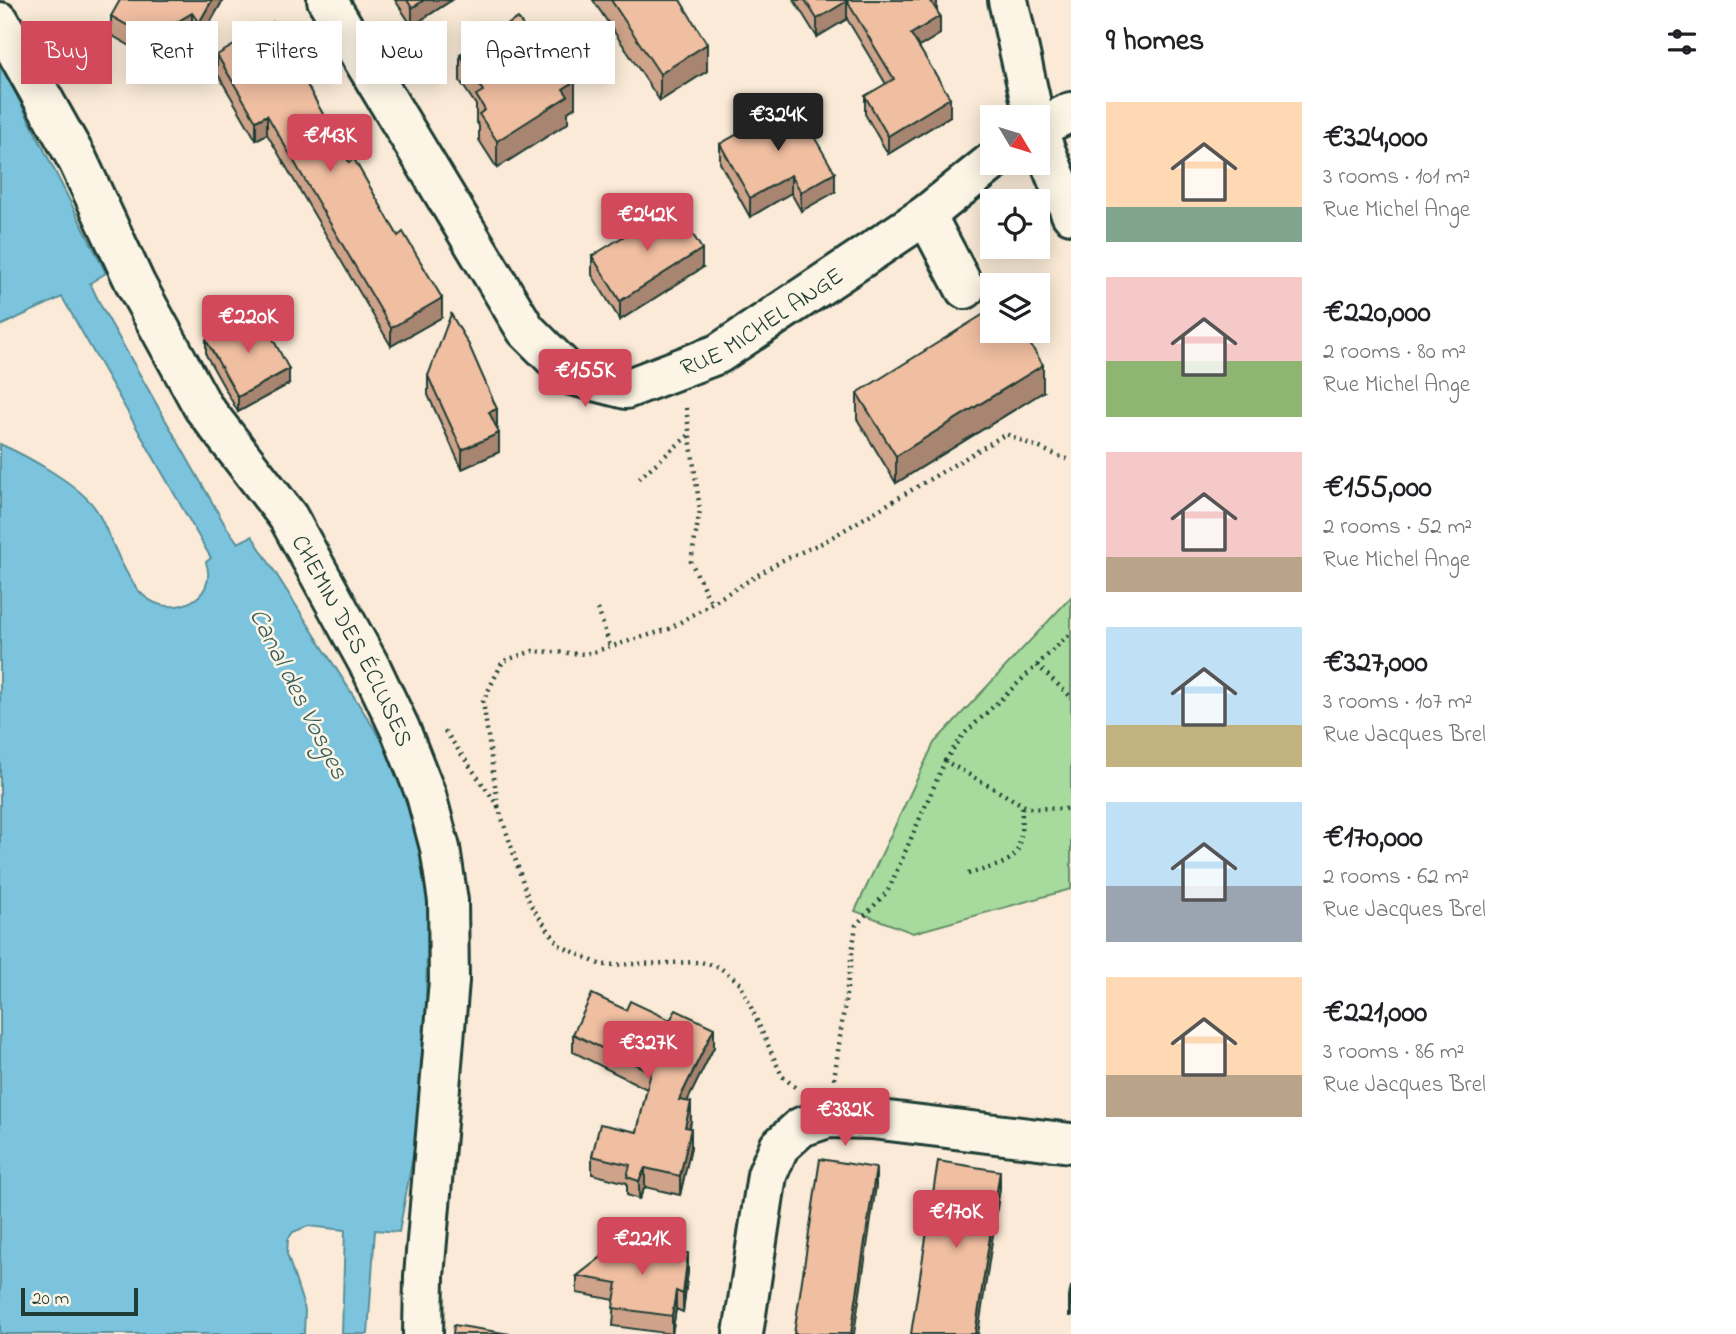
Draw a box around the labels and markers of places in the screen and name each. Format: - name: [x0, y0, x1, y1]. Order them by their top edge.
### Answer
- pin: €324K: [729, 94, 827, 153]
- pin: €143K: [281, 114, 379, 174]
- pin: €242K: [598, 194, 696, 253]
- pin: €220K: [199, 296, 297, 355]
- pin: €155K: [536, 350, 634, 409]
- pin: €327K: [599, 1021, 697, 1081]
- pin: €382K: [796, 1088, 894, 1148]
- pin: €170K: [907, 1190, 1005, 1250]
- pin: €221K: [593, 1218, 691, 1277]

